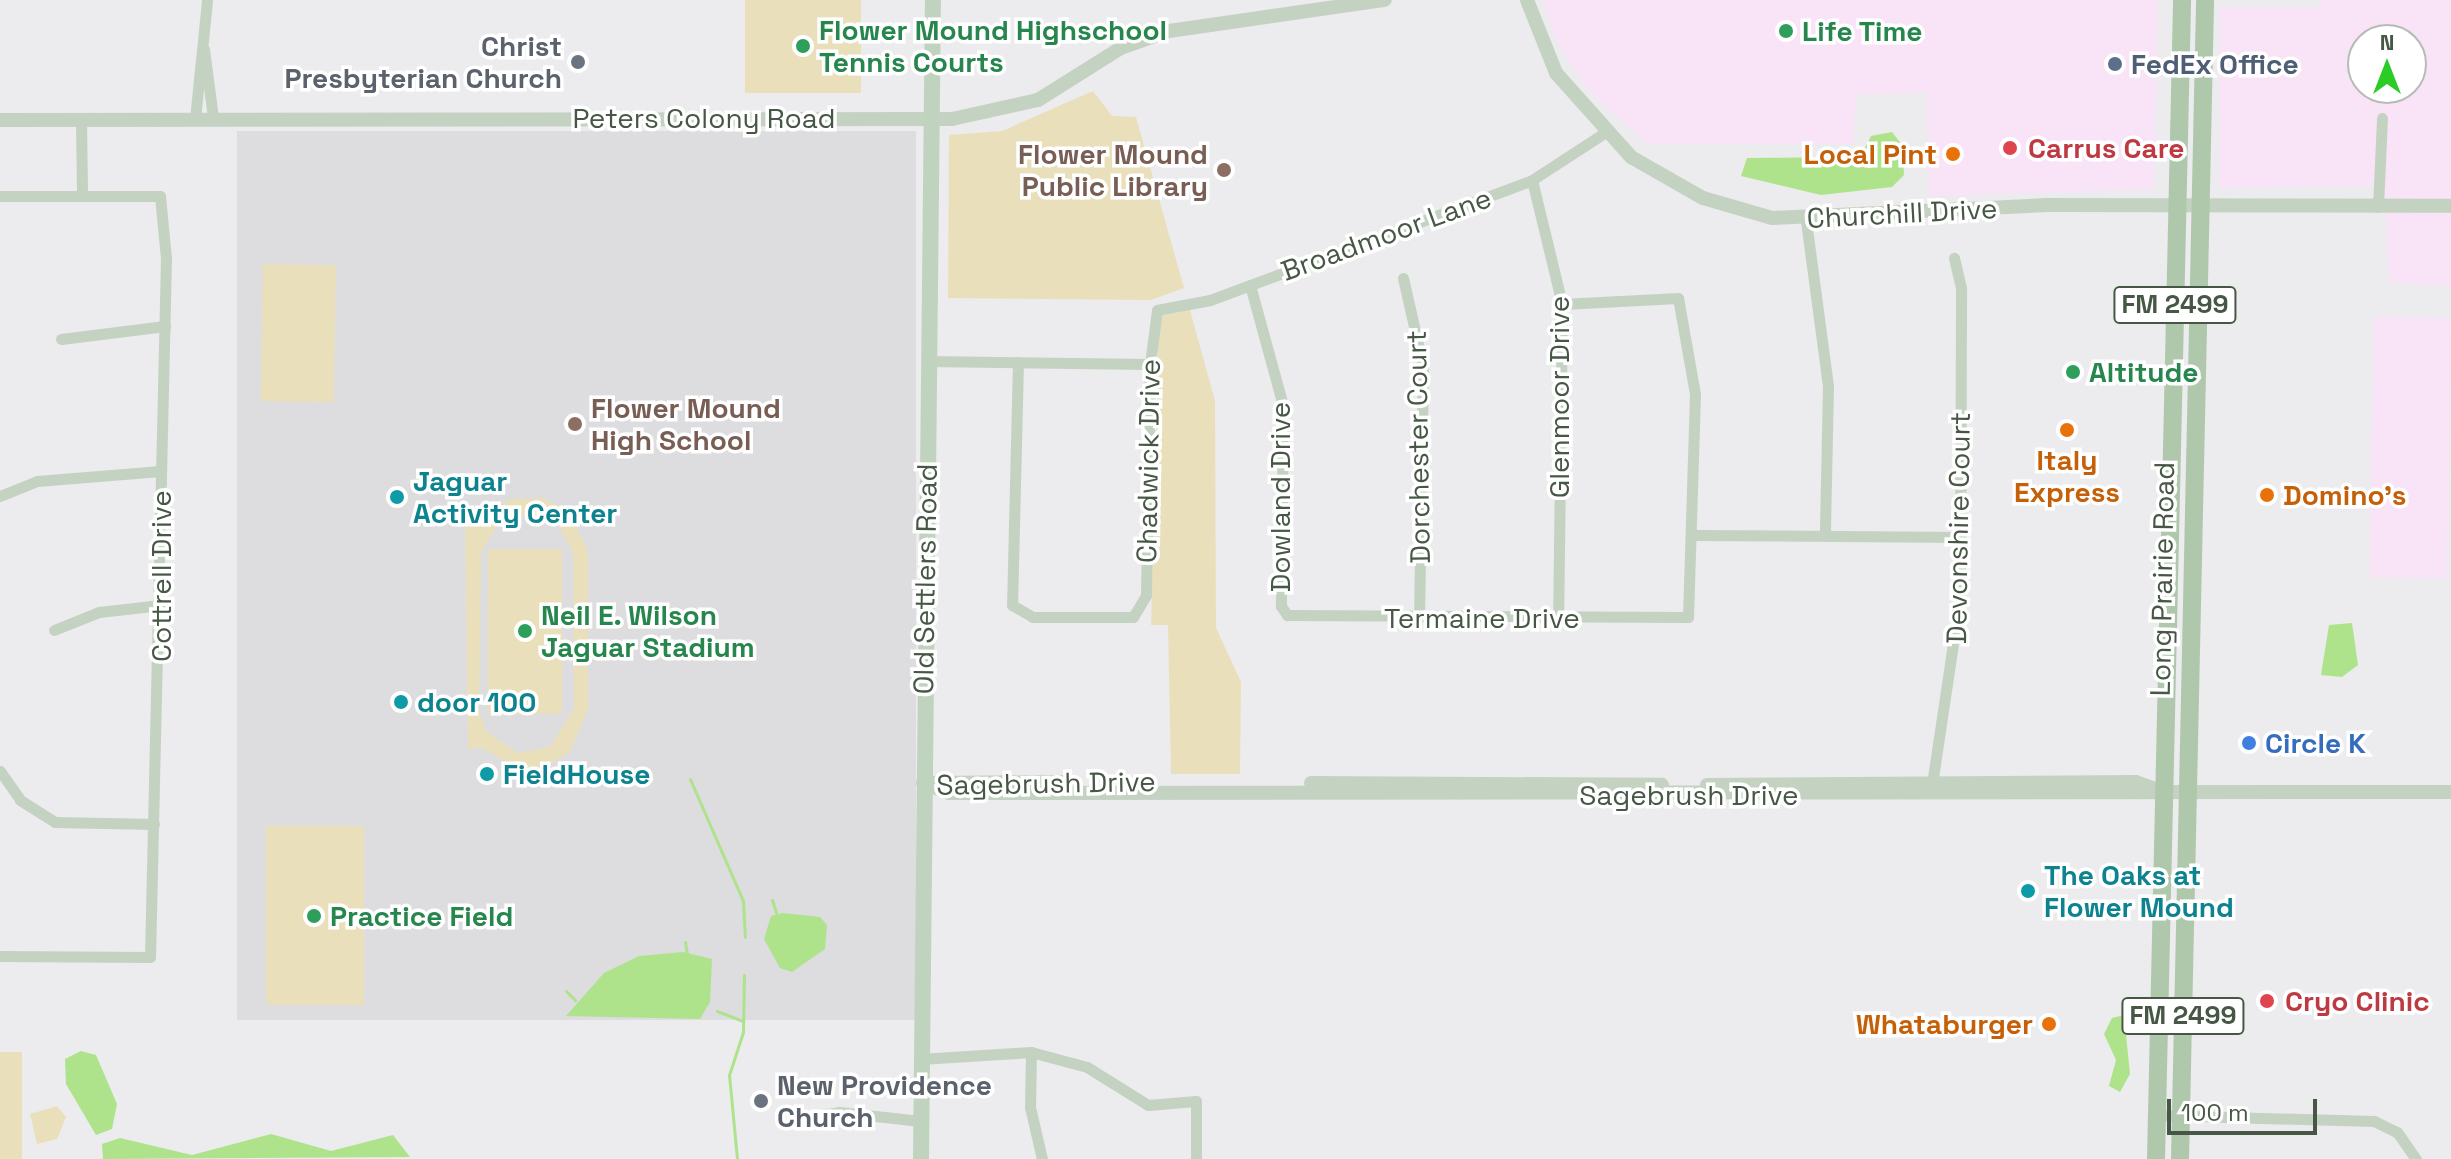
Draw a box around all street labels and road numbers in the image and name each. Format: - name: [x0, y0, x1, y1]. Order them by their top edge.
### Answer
- street label: Peters Colony Road: [572, 101, 836, 135]
- street label: Broadmoor Lane: [1276, 180, 1496, 288]
- street label: Churchill Drive: [1806, 191, 1998, 235]
- road number: FM 2499: [2113, 283, 2237, 327]
- street label: Glenmoor Drive: [1542, 296, 1576, 498]
- street label: Dorchester Court: [1399, 330, 1437, 564]
- street label: Chadwick Drive: [1129, 359, 1167, 563]
- street label: Dowland Drive: [1263, 402, 1297, 592]
- street label: Devonshire Court: [1939, 412, 1977, 644]
- street label: Long Prairie Road: [2143, 461, 2181, 697]
- street label: Old Settlers Road: [906, 463, 944, 695]
- street label: Cottrell Drive: [144, 490, 178, 662]
- street label: Termaine Drive: [1384, 601, 1580, 635]
- street label: Sagebrush Drive: [936, 764, 1156, 802]
- street label: Sagebrush Drive: [1579, 778, 1799, 812]
- road number: FM 2499: [2121, 994, 2245, 1038]

